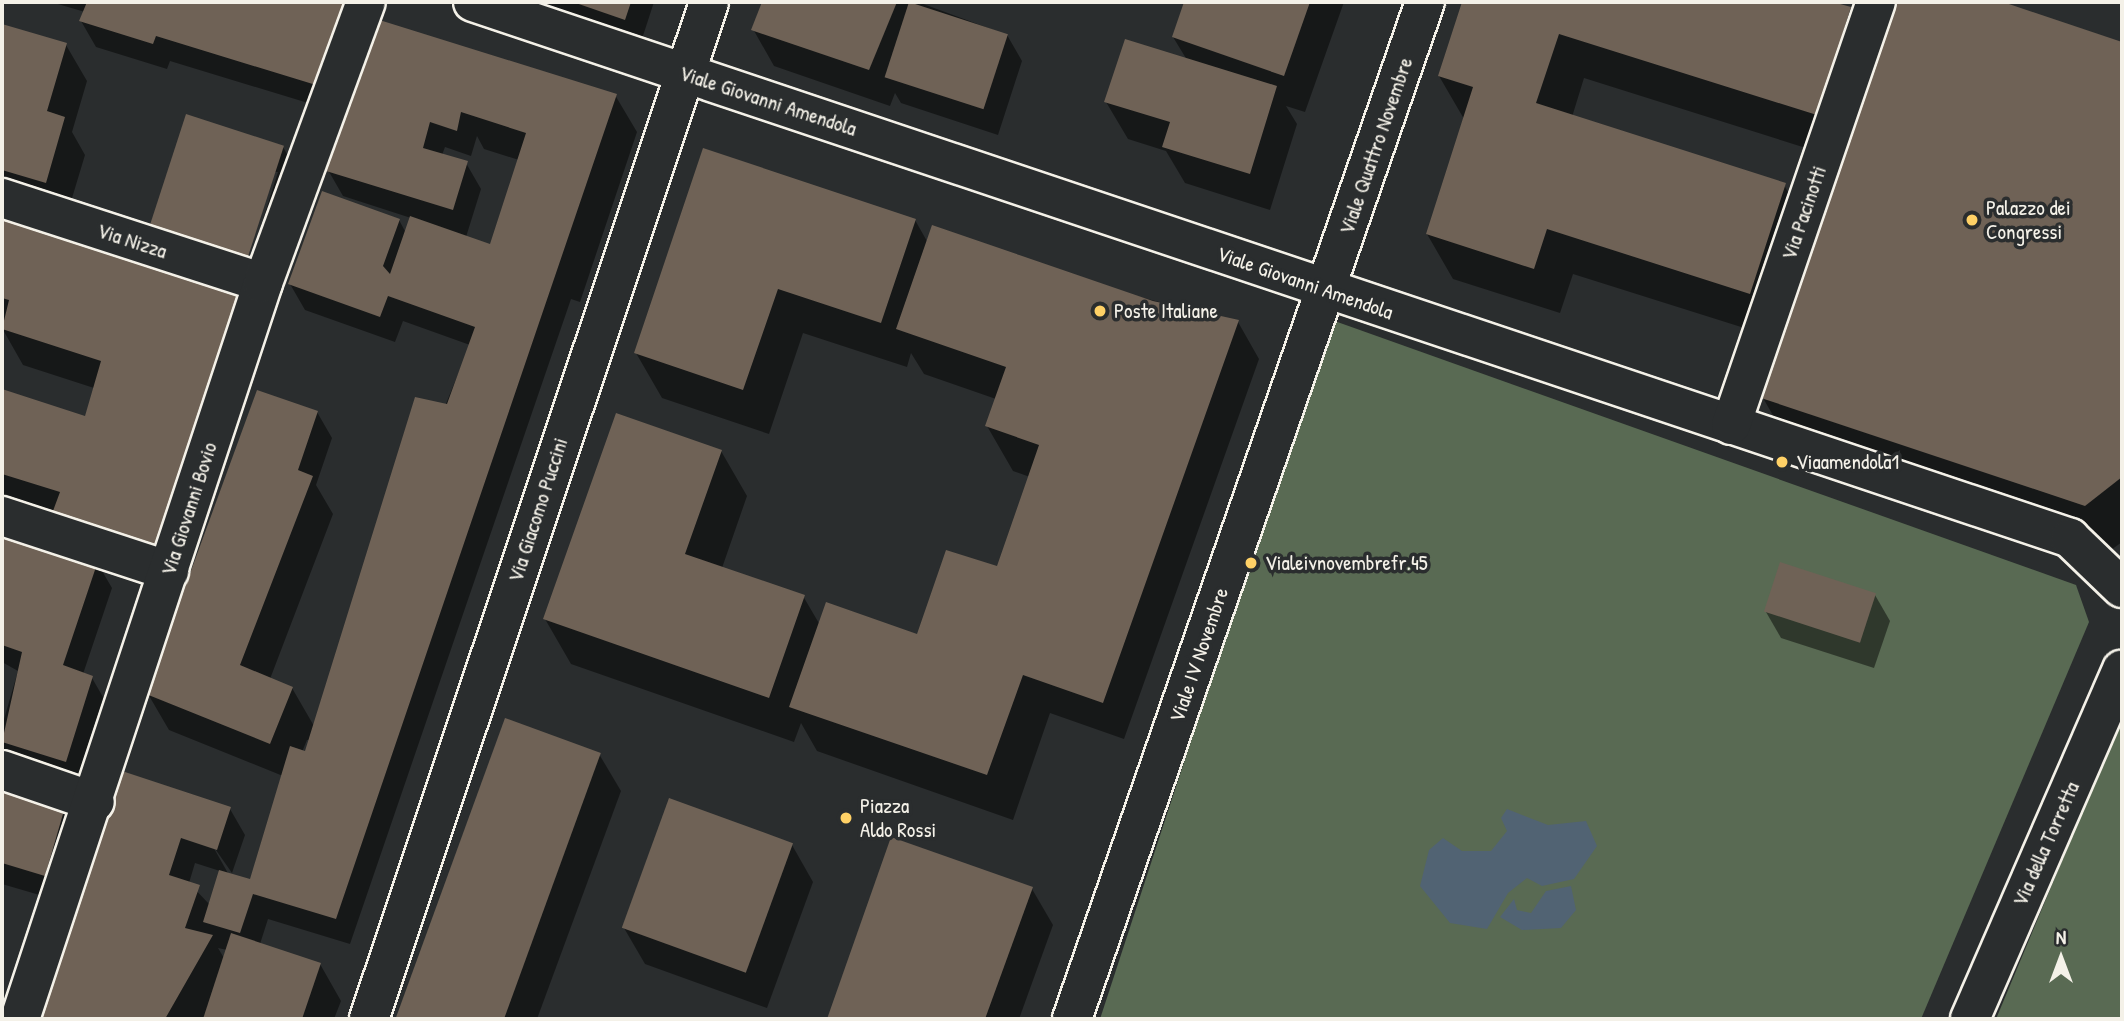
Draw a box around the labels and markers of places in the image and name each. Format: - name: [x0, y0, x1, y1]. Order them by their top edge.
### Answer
- place label: Palazzo dei Congressi: [1986, 195, 2071, 245]
- marker: Palazzo dei Congressi: [1964, 212, 1980, 228]
- place label: Poste Italiane: [1114, 298, 1218, 324]
- marker: Poste Italiane: [1092, 303, 1108, 319]
- place label: Viaamendola1: [1796, 449, 1899, 475]
- marker: Viaamendola1: [1774, 454, 1790, 470]
- place label: Vialeivnovembrefr.45: [1265, 550, 1428, 576]
- marker: Vialeivnovembrefr.45: [1243, 555, 1259, 571]
- place label: Piazza Aldo Rossi: [860, 793, 936, 843]
- marker: Piazza Aldo Rossi: [838, 810, 854, 826]

